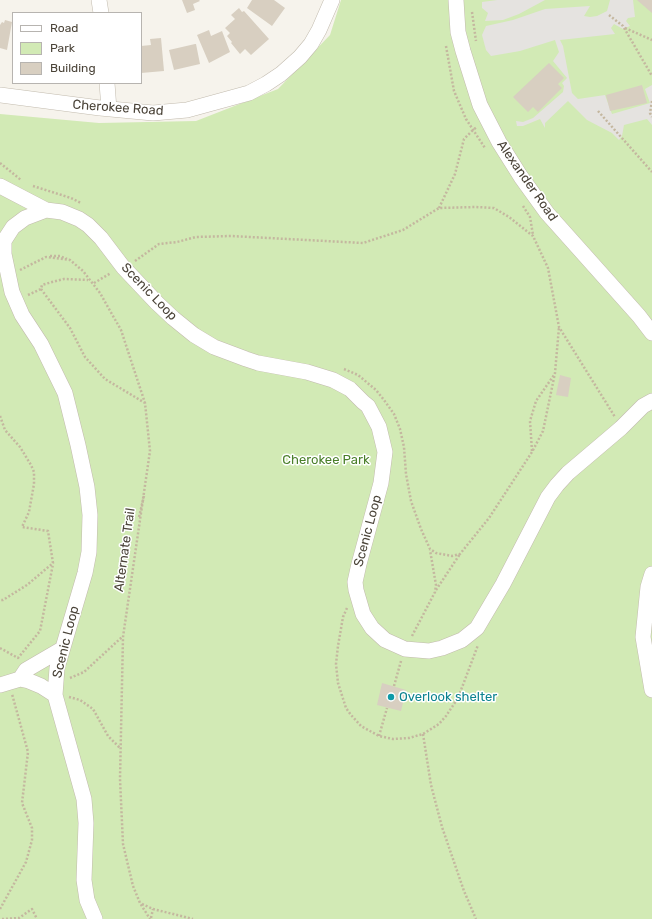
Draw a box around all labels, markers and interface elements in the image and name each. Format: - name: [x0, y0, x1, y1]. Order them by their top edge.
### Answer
- legend: [12, 12, 142, 84]
- text: Road: [50, 21, 78, 35]
- text: Park: [50, 41, 75, 55]
- text: Building: [50, 61, 96, 75]
- street label: Cherokee Road: [72, 97, 164, 119]
- street label: Alexander Road: [493, 138, 561, 224]
- street label: Scenic Loop: [118, 260, 180, 324]
- park label: Cherokee Park: [282, 452, 370, 468]
- street label: Scenic Loop: [351, 493, 385, 569]
- street label: Alternate Trail: [111, 507, 139, 593]
- street label: Scenic Loop: [50, 604, 82, 680]
- place label: Overlook shelter: [399, 689, 497, 705]
- marker: Overlook shelter: [386, 692, 396, 702]

